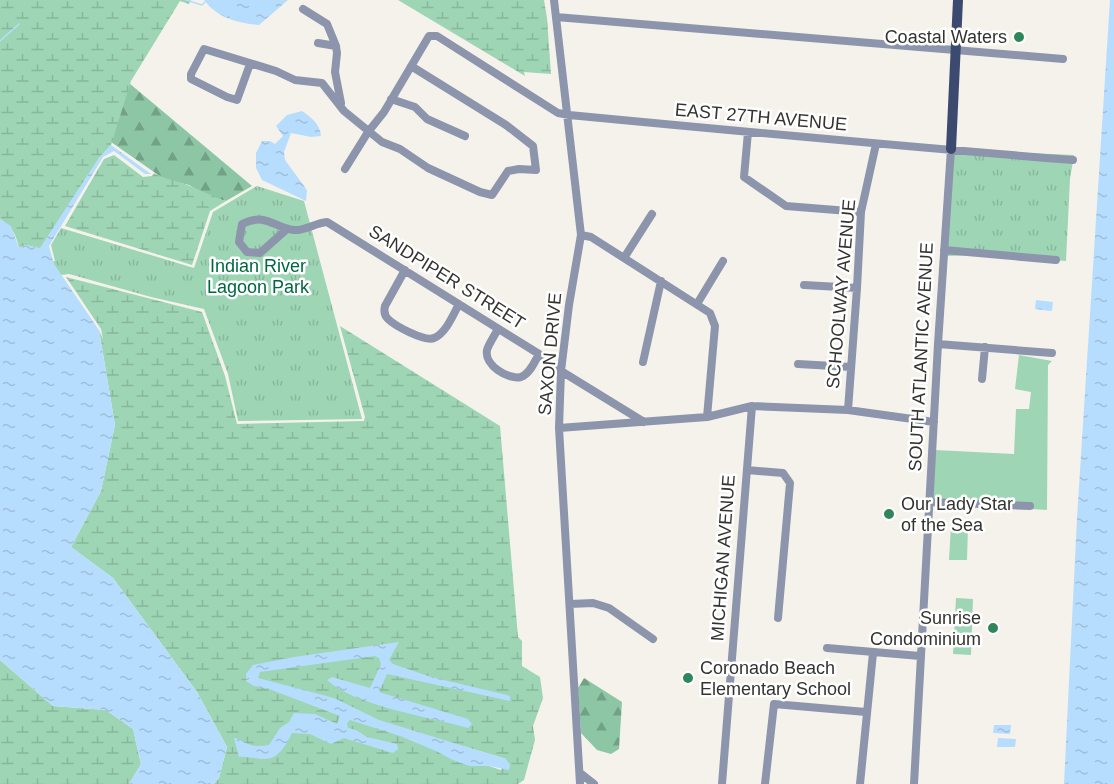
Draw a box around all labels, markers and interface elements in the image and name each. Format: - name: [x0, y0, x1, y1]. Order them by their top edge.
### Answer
- place label: Coastal Waters: [885, 27, 1007, 47]
- marker: Coastal Waters: [1012, 30, 1026, 44]
- street label: EAST 27TH AVENUE: [674, 100, 848, 134]
- street label: SCHOOLWAY AVENUE: [823, 198, 859, 390]
- street label: SANDPIPER STREET: [365, 221, 529, 333]
- street label: SOUTH ATLANTIC AVENUE: [905, 242, 937, 472]
- park label: Indian River Lagoon Park: [207, 256, 310, 297]
- street label: SAXON DRIVE: [535, 292, 565, 416]
- street label: MICHIGAN AVENUE: [707, 474, 739, 642]
- place label: Our Lady Star of the Sea: [901, 494, 1013, 535]
- marker: Our Lady Star of the Sea: [882, 507, 896, 521]
- place label: Sunrise Condominium: [870, 608, 981, 649]
- marker: Sunrise Condominium: [986, 621, 1000, 635]
- place label: Coronado Beach Elementary School: [700, 658, 851, 699]
- marker: Coronado Beach Elementary School: [681, 671, 695, 685]

